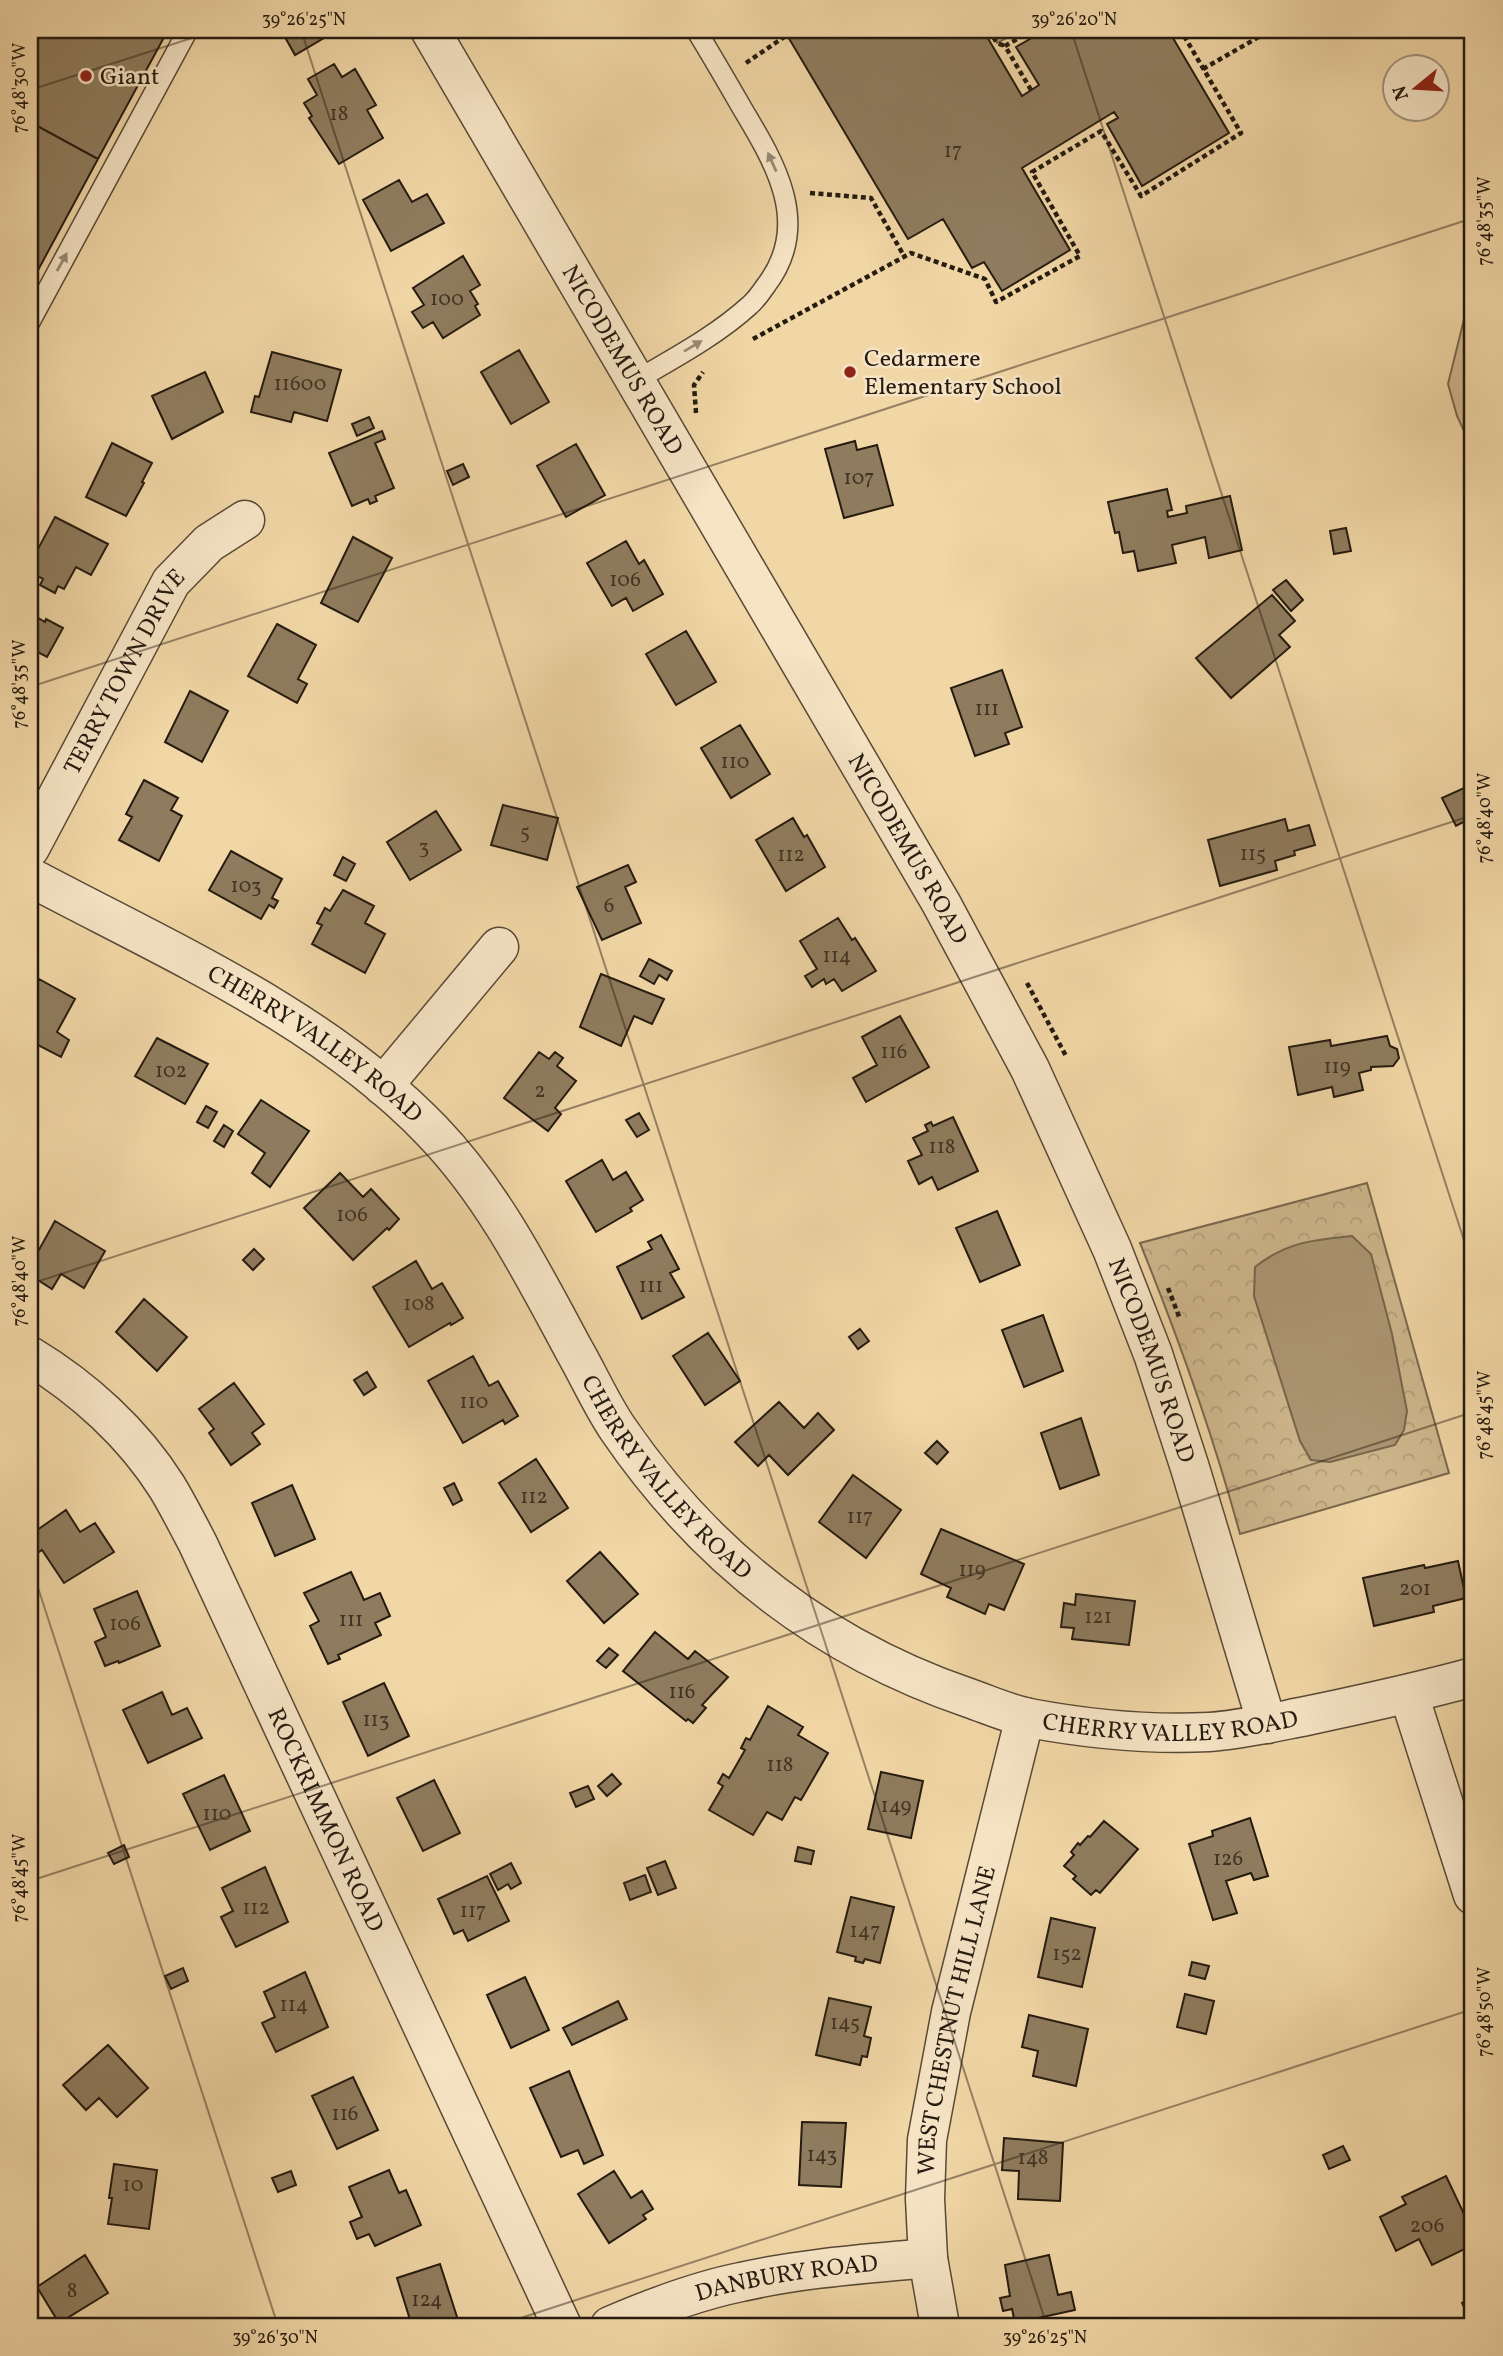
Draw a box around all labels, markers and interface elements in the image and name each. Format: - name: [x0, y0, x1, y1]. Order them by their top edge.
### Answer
- text: 39°26'25"N: [262, 8, 346, 33]
- text: 39°26'20"N: [1031, 8, 1117, 33]
- text: 76°48'30"W: [8, 43, 33, 133]
- north arrow: [1380, 52, 1450, 122]
- place label: Giant: [100, 61, 159, 95]
- marker: Giant: [78, 68, 94, 84]
- text: N: [1387, 82, 1416, 103]
- house number: 18: [330, 100, 348, 129]
- house number: 17: [944, 137, 962, 166]
- one-way arrow: [766, 152, 778, 172]
- text: 76°48'35"W: [1473, 176, 1498, 266]
- one-way arrow: [56, 252, 68, 272]
- street label: NICODEMUS ROAD: [552, 259, 690, 462]
- house number: 100: [430, 285, 464, 314]
- one-way arrow: [684, 340, 703, 352]
- place label: Cedarmere Elementary School: [864, 343, 1062, 405]
- marker: Cedarmere Elementary School: [842, 364, 858, 380]
- house number: 11600: [274, 370, 326, 399]
- house number: 107: [844, 464, 874, 493]
- street label: TERRY TOWN DRIVE: [57, 562, 194, 781]
- house number: 106: [609, 566, 641, 595]
- text: 76°48'35"W: [8, 639, 33, 729]
- house number: 111: [975, 695, 999, 724]
- house number: 110: [721, 748, 749, 777]
- street label: NICODEMUS ROAD: [838, 748, 975, 951]
- text: 76°48'40"W: [1473, 773, 1498, 863]
- house number: 5: [520, 818, 530, 847]
- house number: 3: [419, 833, 429, 862]
- house number: 115: [1240, 840, 1266, 869]
- house number: 112: [777, 841, 805, 870]
- house number: 103: [231, 872, 262, 901]
- house number: 6: [604, 892, 614, 921]
- house number: 114: [823, 942, 851, 971]
- street label: CHERRY VALLEY ROAD: [200, 958, 429, 1132]
- house number: 116: [881, 1038, 907, 1067]
- house number: 119: [1323, 1053, 1351, 1082]
- house number: 102: [155, 1057, 187, 1086]
- house number: 2: [534, 1077, 546, 1106]
- house number: 118: [929, 1133, 955, 1162]
- house number: 106: [336, 1201, 368, 1230]
- text: 76°48'40"W: [8, 1236, 33, 1326]
- street label: NICODEMUS ROAD: [1098, 1253, 1202, 1468]
- house number: 111: [639, 1272, 663, 1301]
- house number: 108: [403, 1290, 435, 1319]
- street label: CHERRY VALLEY ROAD: [571, 1370, 758, 1589]
- text: 76°48'45"W: [1473, 1371, 1498, 1459]
- house number: 110: [460, 1388, 488, 1417]
- house number: 112: [520, 1483, 548, 1512]
- house number: 117: [847, 1503, 873, 1532]
- house number: 119: [958, 1556, 986, 1585]
- house number: 201: [1399, 1575, 1431, 1604]
- house number: 121: [1084, 1603, 1112, 1632]
- house number: 111: [339, 1606, 363, 1635]
- house number: 106: [109, 1610, 141, 1639]
- house number: 116: [669, 1678, 695, 1707]
- street label: ROCKRIMMON ROAD: [258, 1703, 391, 1938]
- street label: CHERRY VALLEY ROAD: [1040, 1703, 1301, 1752]
- house number: 113: [362, 1706, 390, 1735]
- house number: 118: [767, 1751, 793, 1780]
- house number: 149: [881, 1792, 912, 1821]
- house number: 110: [203, 1800, 231, 1829]
- text: 76°48'45"W: [8, 1834, 33, 1922]
- house number: 126: [1213, 1845, 1243, 1874]
- street label: WEST CHESTNUT HILL LANE: [911, 1862, 1006, 2176]
- house number: 112: [242, 1894, 270, 1923]
- house number: 117: [460, 1897, 486, 1926]
- house number: 147: [850, 1917, 880, 1946]
- house number: 152: [1052, 1940, 1082, 1969]
- text: 76°48'50"W: [1473, 1967, 1498, 2057]
- house number: 114: [280, 1991, 308, 2020]
- house number: 145: [830, 2009, 860, 2038]
- house number: 116: [332, 2100, 358, 2129]
- house number: 143: [807, 2141, 837, 2170]
- house number: 148: [1018, 2144, 1048, 2173]
- house number: 10: [123, 2171, 143, 2200]
- house number: 206: [1410, 2212, 1444, 2241]
- street label: DANBURY ROAD: [691, 2248, 879, 2312]
- house number: 8: [67, 2277, 77, 2306]
- house number: 124: [411, 2286, 443, 2315]
- text: 39°26'30"N: [232, 2326, 318, 2351]
- text: 39°26'25"N: [1003, 2326, 1087, 2351]

